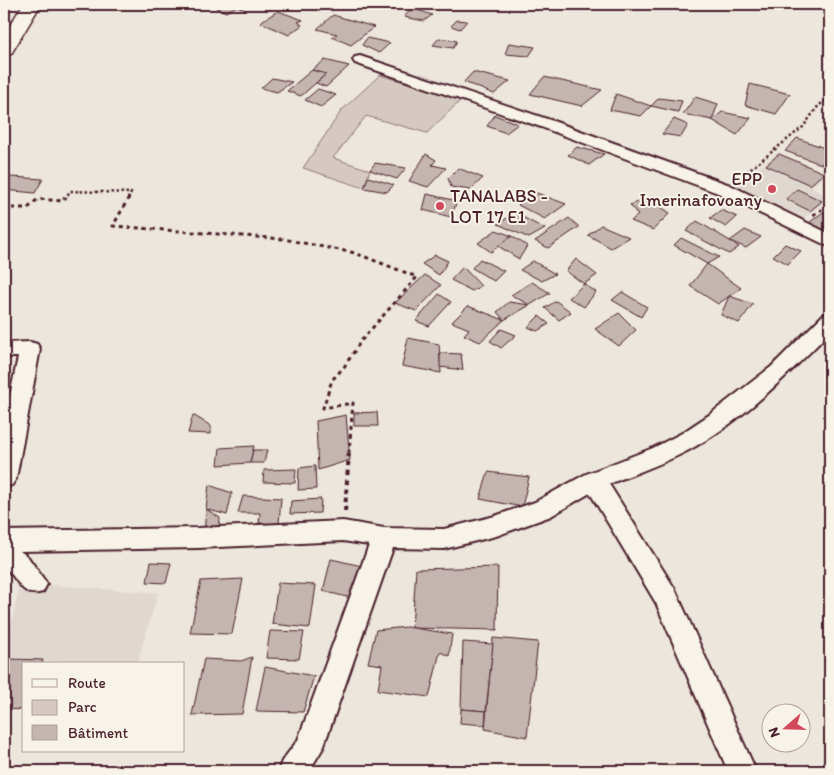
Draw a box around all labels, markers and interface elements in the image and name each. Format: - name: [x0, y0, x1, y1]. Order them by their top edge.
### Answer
- place label: EPP Imerinafovoany: [640, 168, 763, 211]
- marker: EPP Imerinafovoany: [766, 183, 778, 195]
- place label: TANALABS - LOT 17 E1: [450, 185, 548, 228]
- marker: TANALABS - LOT 17 E1: [434, 200, 446, 212]
- legend: [22, 662, 185, 752]
- text: Route: [68, 674, 106, 692]
- text: Parc: [68, 698, 97, 716]
- north arrow: [762, 702, 812, 752]
- text: Bâtiment: [68, 724, 129, 742]
- text: N: [765, 725, 784, 740]

